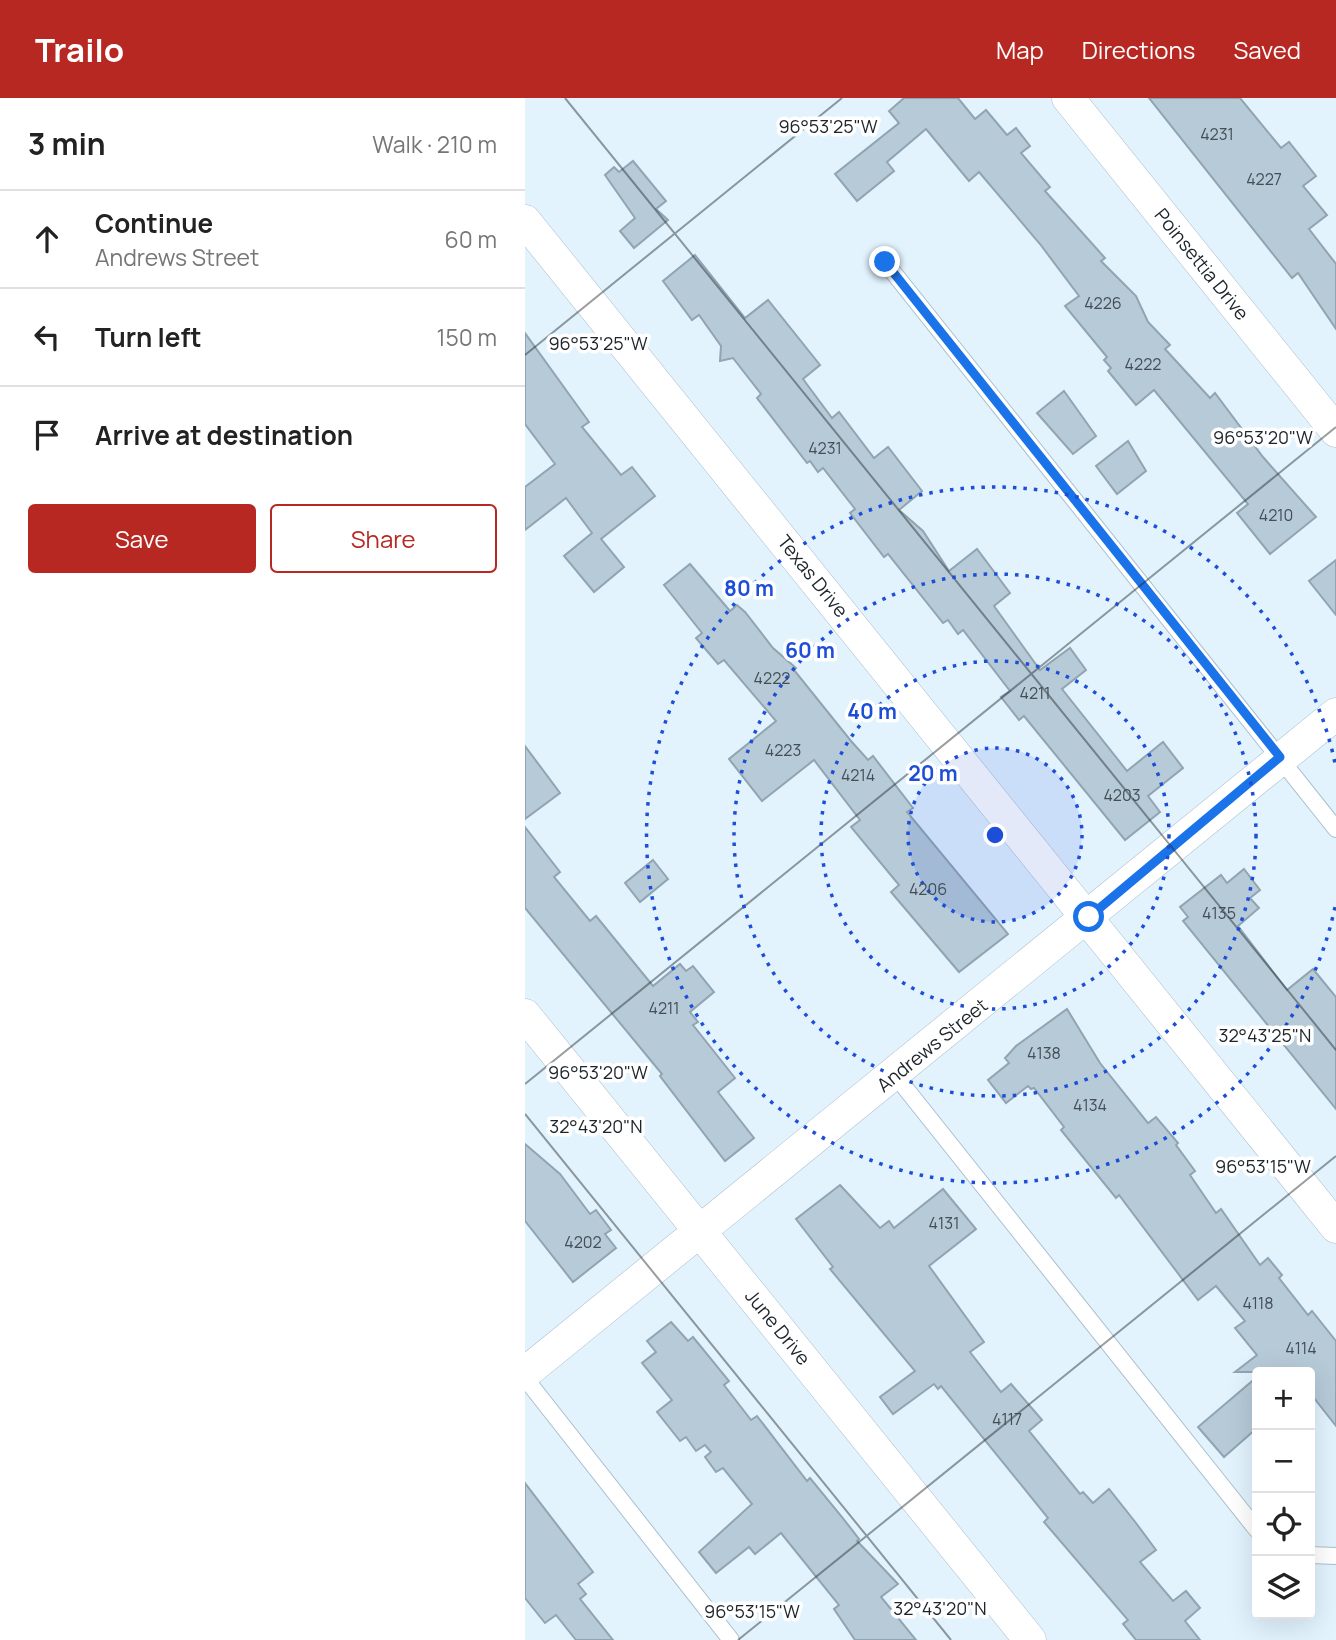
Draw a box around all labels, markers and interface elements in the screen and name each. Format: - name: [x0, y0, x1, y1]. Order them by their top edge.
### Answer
- text: Trailo: [35, 27, 124, 72]
- text: Map: [996, 33, 1044, 66]
- text: Directions: [1082, 33, 1195, 66]
- text: Saved: [1233, 33, 1301, 66]
- text: 96°53'25"W: [778, 114, 878, 138]
- text: 3 min: [28, 123, 106, 164]
- house number: 4231: [1200, 123, 1234, 145]
- text: Walk · 210 m: [372, 128, 497, 160]
- house number: 4227: [1246, 168, 1282, 190]
- street label: Poinsettia Drive: [1149, 203, 1255, 325]
- text: Continue: [95, 205, 213, 241]
- icon: ahead: [28, 220, 66, 258]
- text: 60 m: [445, 223, 497, 255]
- text: Andrews Street: [95, 241, 259, 273]
- route end: [869, 246, 900, 277]
- house number: 4226: [1084, 292, 1122, 314]
- icon: left: [28, 318, 66, 356]
- text: Turn left: [95, 319, 202, 355]
- text: 150 m: [437, 321, 497, 353]
- text: 96°53'25"W: [548, 331, 648, 355]
- house number: 4222: [1125, 353, 1161, 375]
- icon: arrive: [28, 416, 66, 454]
- text: Arrive at destination: [95, 417, 353, 453]
- text: 96°53'20"W: [1213, 425, 1313, 449]
- house number: 4231: [808, 437, 842, 459]
- button: Save: [28, 504, 256, 573]
- button: Share: [270, 504, 497, 573]
- house number: 4210: [1259, 504, 1293, 526]
- street label: Texas Drive: [772, 529, 854, 623]
- text: 80 m: [724, 574, 774, 602]
- text: 60 m: [785, 636, 835, 664]
- house number: 4222: [754, 667, 790, 689]
- house number: 4211: [1019, 682, 1051, 704]
- text: 40 m: [847, 697, 897, 725]
- house number: 4223: [765, 739, 801, 761]
- text: 20 m: [908, 759, 958, 787]
- house number: 4214: [841, 764, 875, 786]
- house number: 4203: [1103, 784, 1141, 806]
- centre of rings: [983, 823, 1007, 847]
- house number: 4206: [909, 878, 947, 900]
- route start: [1073, 901, 1104, 932]
- house number: 4135: [1202, 902, 1236, 924]
- street label: Andrews Street: [871, 992, 993, 1098]
- house number: 4211: [648, 997, 680, 1019]
- text: 32°43'25"N: [1219, 1023, 1311, 1047]
- house number: 4138: [1027, 1042, 1061, 1064]
- text: 96°53'20"W: [548, 1060, 648, 1084]
- house number: 4134: [1073, 1094, 1107, 1116]
- text: 32°43'20"N: [549, 1114, 643, 1138]
- text: 96°53'15"W: [1215, 1154, 1311, 1178]
- house number: 4131: [929, 1212, 959, 1234]
- house number: 4202: [564, 1231, 602, 1253]
- street label: June Drive: [739, 1284, 817, 1370]
- house number: 4118: [1242, 1292, 1274, 1314]
- house number: 4114: [1285, 1337, 1317, 1359]
- map controls: [1252, 1367, 1315, 1619]
- button: +: [1252, 1367, 1315, 1430]
- house number: 4117: [992, 1408, 1022, 1430]
- button: −: [1252, 1430, 1315, 1493]
- button: locate: [1252, 1493, 1315, 1556]
- button: layers: [1252, 1556, 1315, 1619]
- text: 32°43'20"N: [893, 1596, 987, 1620]
- text: 96°53'15"W: [704, 1599, 800, 1623]

